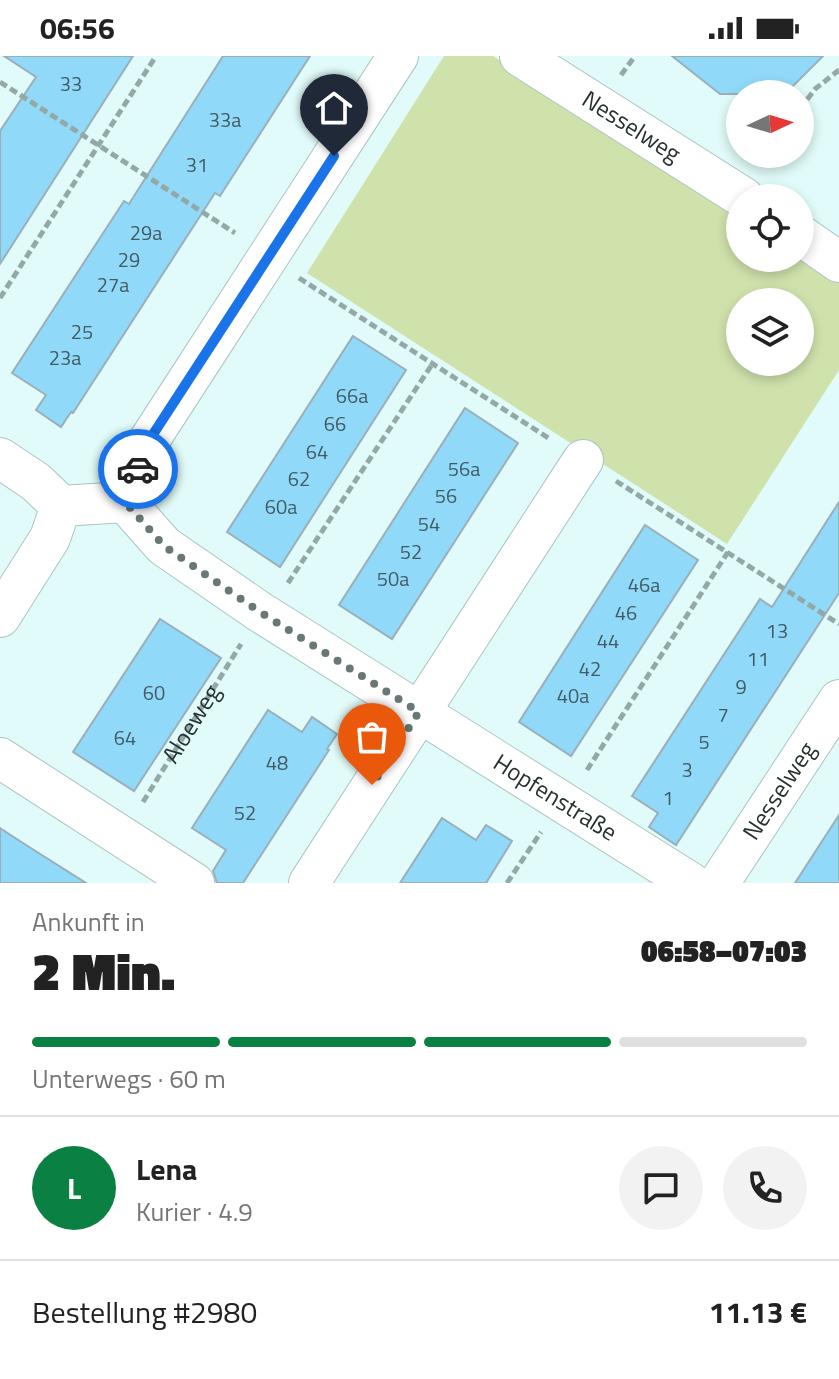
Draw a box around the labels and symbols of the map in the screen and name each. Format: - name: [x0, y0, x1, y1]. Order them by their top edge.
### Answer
- house number: 33: [60, 68, 82, 99]
- pin: [300, 74, 368, 156]
- north arrow: [726, 80, 814, 168]
- street label: Nesselweg: [576, 81, 688, 171]
- house number: 33a: [209, 104, 241, 135]
- house number: 31: [186, 149, 208, 180]
- house number: 29a: [130, 217, 162, 248]
- house number: 29: [118, 244, 140, 275]
- house number: 27a: [97, 269, 129, 300]
- house number: 25: [71, 316, 93, 347]
- house number: 23a: [49, 342, 81, 373]
- house number: 66a: [336, 380, 368, 411]
- house number: 66: [324, 408, 346, 439]
- courier: [98, 429, 178, 509]
- house number: 64: [306, 436, 328, 467]
- house number: 56a: [448, 453, 480, 484]
- house number: 62: [288, 463, 310, 494]
- house number: 56: [435, 480, 457, 511]
- house number: 60a: [265, 491, 297, 522]
- house number: 54: [418, 508, 440, 539]
- house number: 52: [400, 536, 422, 567]
- house number: 50a: [377, 563, 409, 594]
- house number: 46a: [628, 569, 660, 600]
- house number: 46: [615, 597, 637, 628]
- house number: 13: [766, 615, 788, 646]
- house number: 44: [597, 625, 619, 656]
- house number: 11: [747, 643, 769, 674]
- house number: 42: [579, 653, 601, 684]
- house number: 9: [735, 671, 747, 702]
- house number: 60: [143, 677, 165, 708]
- street label: Aloeweg: [152, 677, 229, 770]
- house number: 40a: [557, 680, 589, 711]
- house number: 7: [717, 699, 729, 730]
- pin: [338, 703, 406, 785]
- house number: 64: [114, 722, 136, 753]
- house number: 5: [698, 726, 710, 757]
- street label: Nesselweg: [733, 734, 824, 847]
- street label: Hopfenstraße: [487, 744, 625, 849]
- house number: 48: [266, 747, 288, 778]
- house number: 3: [681, 754, 693, 785]
- house number: 1: [662, 782, 674, 813]
- house number: 52: [234, 797, 256, 828]

